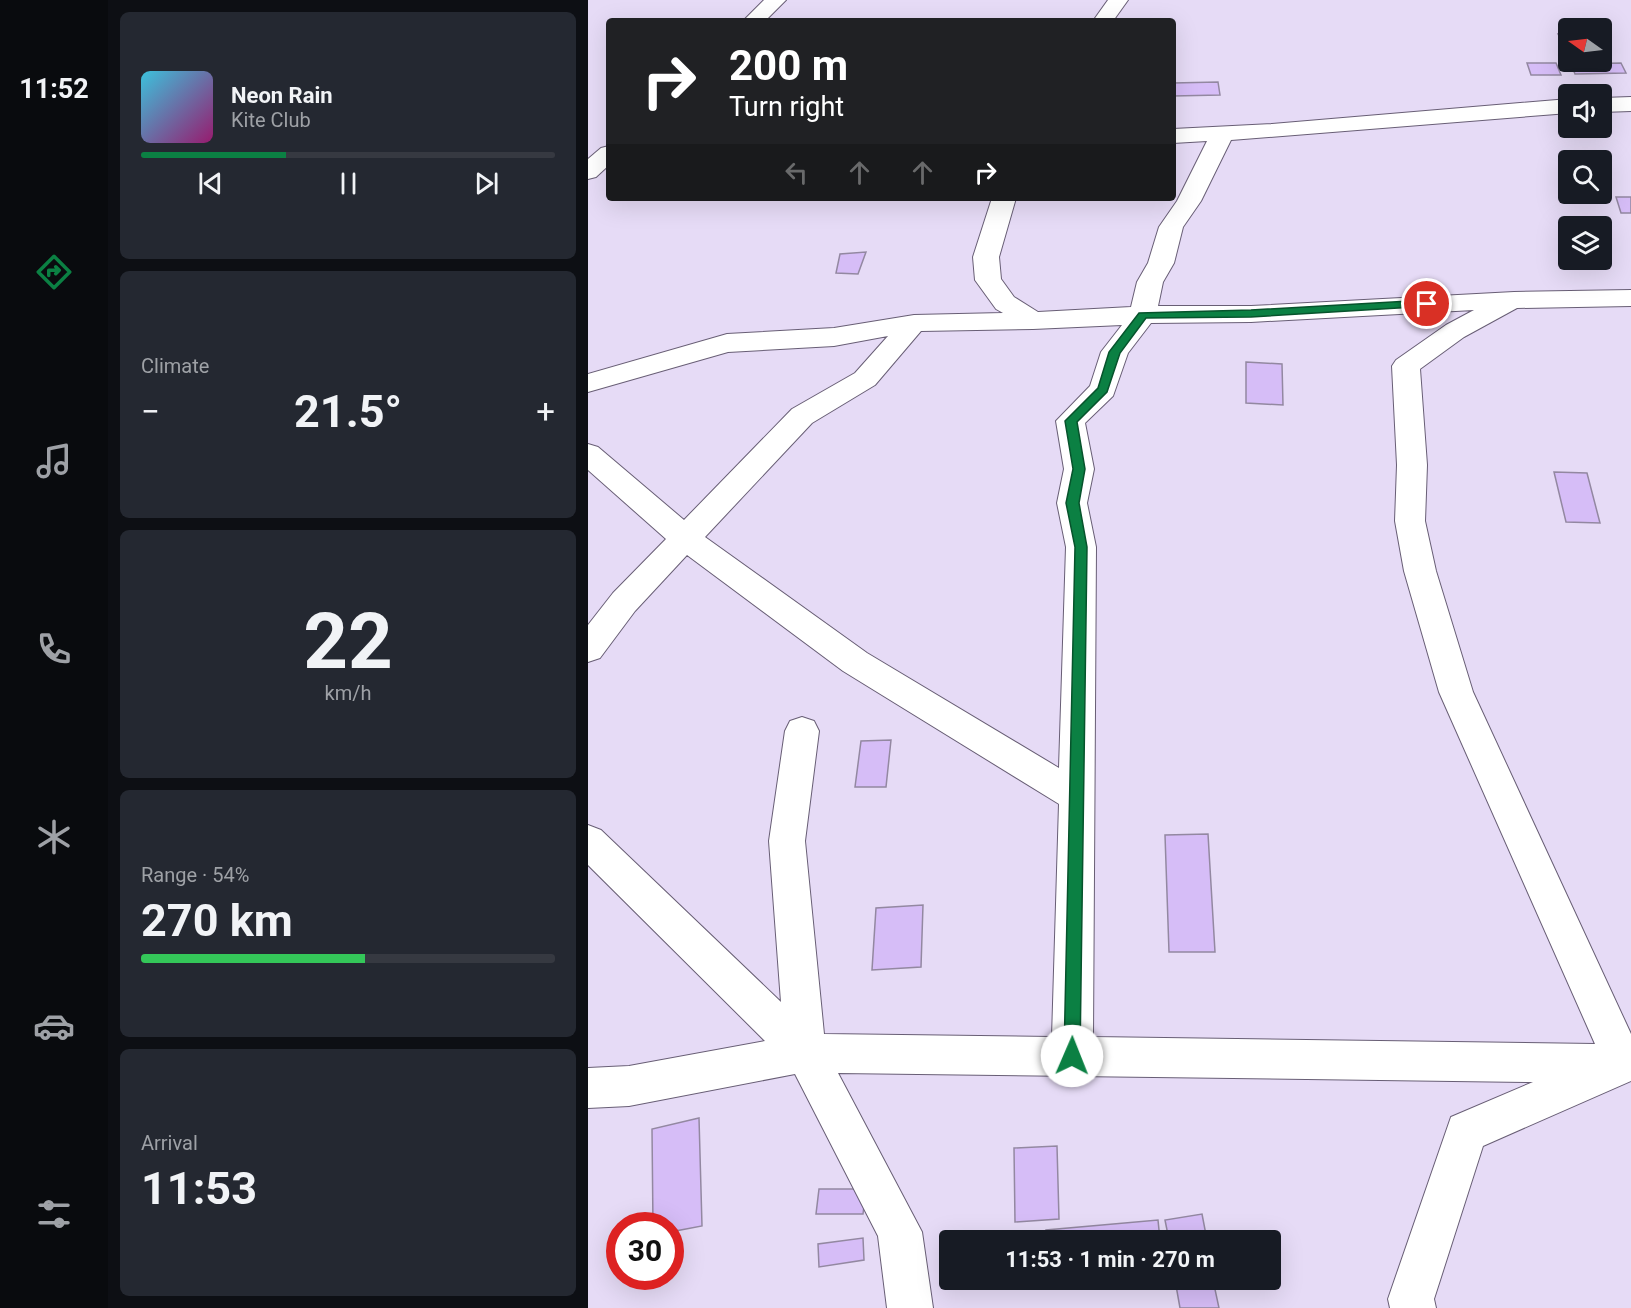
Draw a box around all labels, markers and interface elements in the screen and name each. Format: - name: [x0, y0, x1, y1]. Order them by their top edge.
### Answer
- north arrow: [1558, 18, 1612, 72]
- map controls: [1558, 18, 1612, 270]
- text: 200 m: [729, 41, 848, 90]
- icon: right: [630, 42, 708, 120]
- text: 11:52: [19, 73, 89, 105]
- text: Neon Rain: [231, 83, 333, 108]
- button: sound: [1558, 84, 1612, 138]
- text: Turn right: [729, 91, 844, 123]
- text: Kite Club: [231, 108, 311, 132]
- button: search: [1558, 150, 1612, 204]
- icon: left: [780, 156, 813, 189]
- icon: ahead: [843, 156, 876, 189]
- icon: ahead: [906, 156, 939, 189]
- icon: right: [969, 156, 1002, 189]
- icon: previous: [194, 167, 227, 200]
- icon: pause: [332, 167, 365, 200]
- icon: next: [470, 167, 503, 200]
- button: layers: [1558, 216, 1612, 270]
- icon: directions: [33, 251, 75, 293]
- pin: [1401, 278, 1452, 329]
- icon: arrive: [1410, 287, 1443, 320]
- text: Climate: [141, 354, 209, 378]
- text: 21.5°: [294, 385, 402, 438]
- text: −: [141, 392, 160, 431]
- text: +: [536, 392, 555, 431]
- icon: music: [33, 440, 75, 482]
- text: 22: [303, 596, 393, 687]
- icon: phone: [33, 628, 75, 670]
- text: km/h: [325, 681, 371, 705]
- icon: climate: [33, 816, 75, 858]
- text: Range · 54%: [141, 863, 249, 887]
- text: 270 km: [141, 894, 293, 947]
- icon: car: [33, 1005, 75, 1047]
- position arrow: [1040, 1024, 1104, 1088]
- text: Arrival: [141, 1131, 198, 1155]
- text: 11:53: [141, 1162, 257, 1215]
- icon: filters: [33, 1193, 75, 1235]
- speed limit sign: 30: [606, 1212, 684, 1290]
- text: 11:53 · 1 min · 270 m: [1005, 1247, 1215, 1272]

